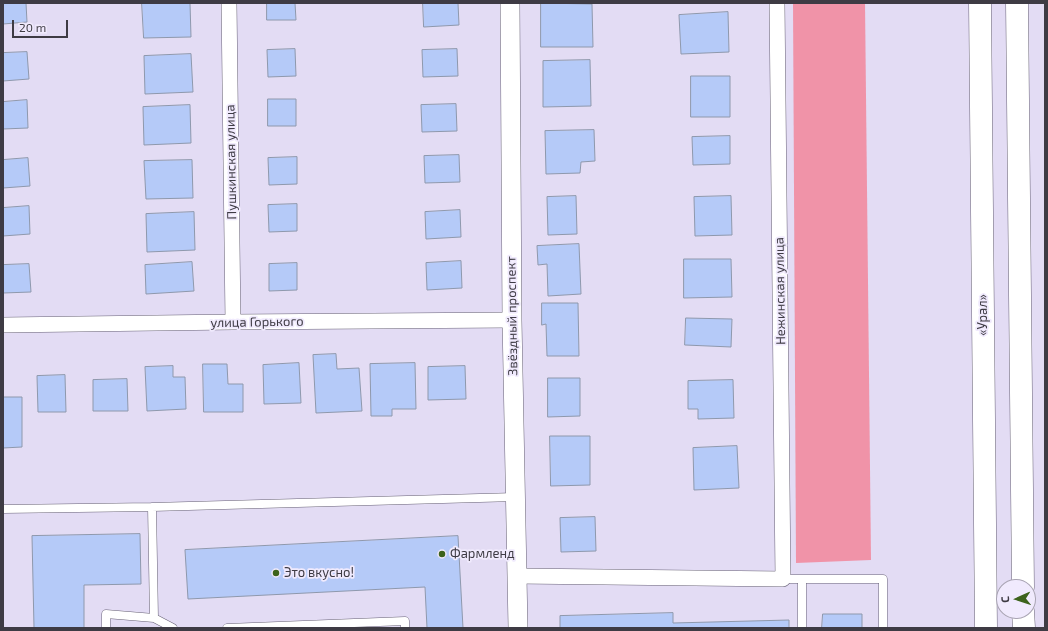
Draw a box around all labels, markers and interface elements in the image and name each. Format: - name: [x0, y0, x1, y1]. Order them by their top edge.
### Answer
- scale bar: [14, 12, 70, 38]
- text: 20 m: [19, 20, 46, 34]
- street label: Пушкинская улица: [222, 104, 240, 220]
- street label: Нежинская улица: [771, 237, 789, 345]
- street label: Звёздный проспект: [503, 256, 521, 376]
- street label: «Урал»: [975, 294, 991, 336]
- street label: улица Горького: [210, 313, 304, 331]
- place label: Фармленд: [450, 546, 515, 562]
- marker: Фармленд: [437, 549, 447, 559]
- place label: Это вкусно!: [284, 565, 354, 581]
- marker: Это вкусно!: [271, 568, 281, 578]
- north arrow: [996, 579, 1036, 619]
- text: С: [998, 596, 1011, 603]

